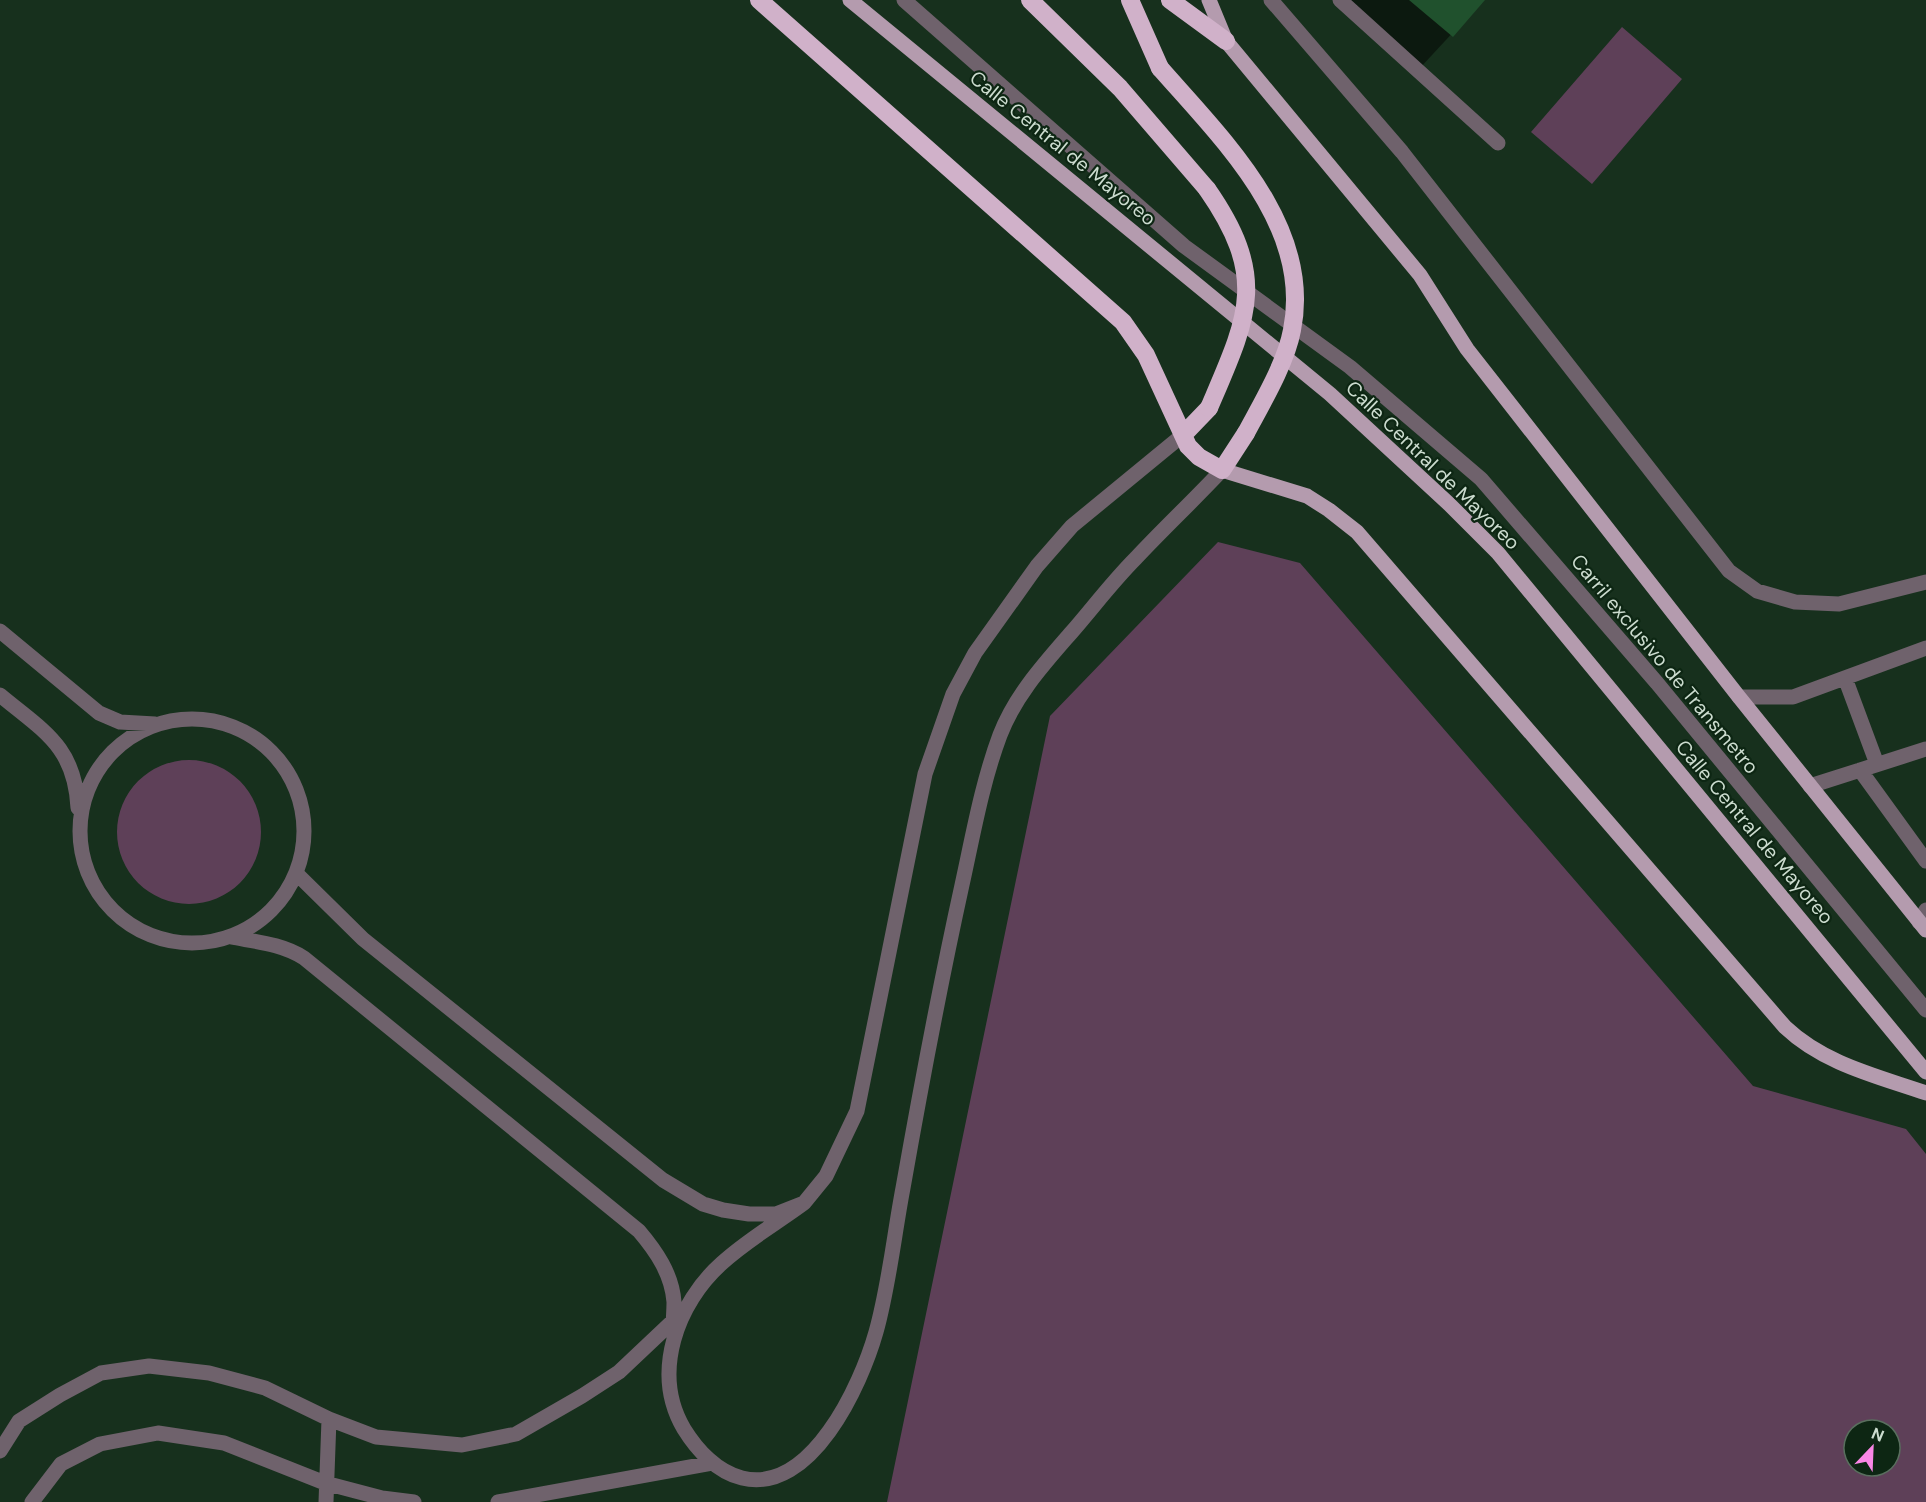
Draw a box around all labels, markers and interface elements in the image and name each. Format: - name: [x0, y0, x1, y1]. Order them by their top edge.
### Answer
- street label: Calle Central de Mayoreo: [964, 65, 1162, 231]
- street label: Calle Central de Mayoreo: [1340, 375, 1526, 555]
- street label: Carril exclusivo de Transmetro: [1565, 549, 1765, 779]
- street label: Calle Central de Mayoreo: [1670, 734, 1840, 930]
- north arrow: [1842, 1418, 1902, 1478]
- text: N: [1868, 1423, 1887, 1447]

